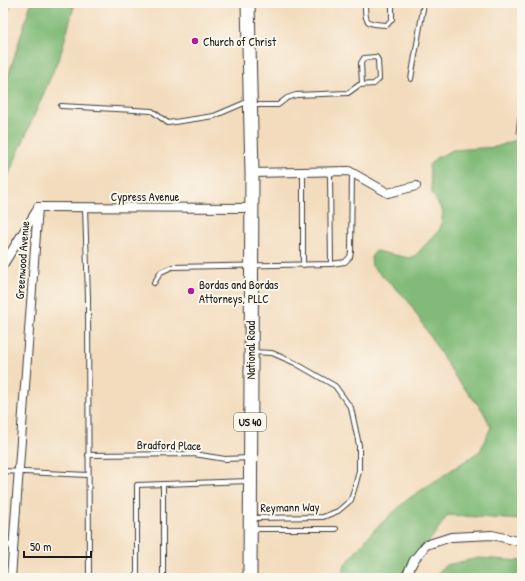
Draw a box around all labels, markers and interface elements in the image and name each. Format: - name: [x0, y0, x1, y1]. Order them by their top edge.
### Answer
- place label: Church of Christ: [203, 33, 277, 50]
- marker: Church of Christ: [190, 36, 200, 46]
- street label: Cypress Avenue: [111, 188, 180, 205]
- street label: Greenwood Avenue: [11, 220, 33, 300]
- place label: Bordas and Bordas Attorneys, PLLC: [199, 276, 279, 307]
- marker: Bordas and Bordas Attorneys, PLLC: [186, 286, 196, 296]
- street label: National Road: [242, 320, 259, 379]
- road number: US 40: [234, 413, 266, 431]
- street label: Bradford Place: [137, 436, 202, 454]
- street label: Reymann Way: [260, 498, 320, 516]
- scale bar: [24, 533, 91, 559]
- text: 50 m: [30, 538, 51, 555]

